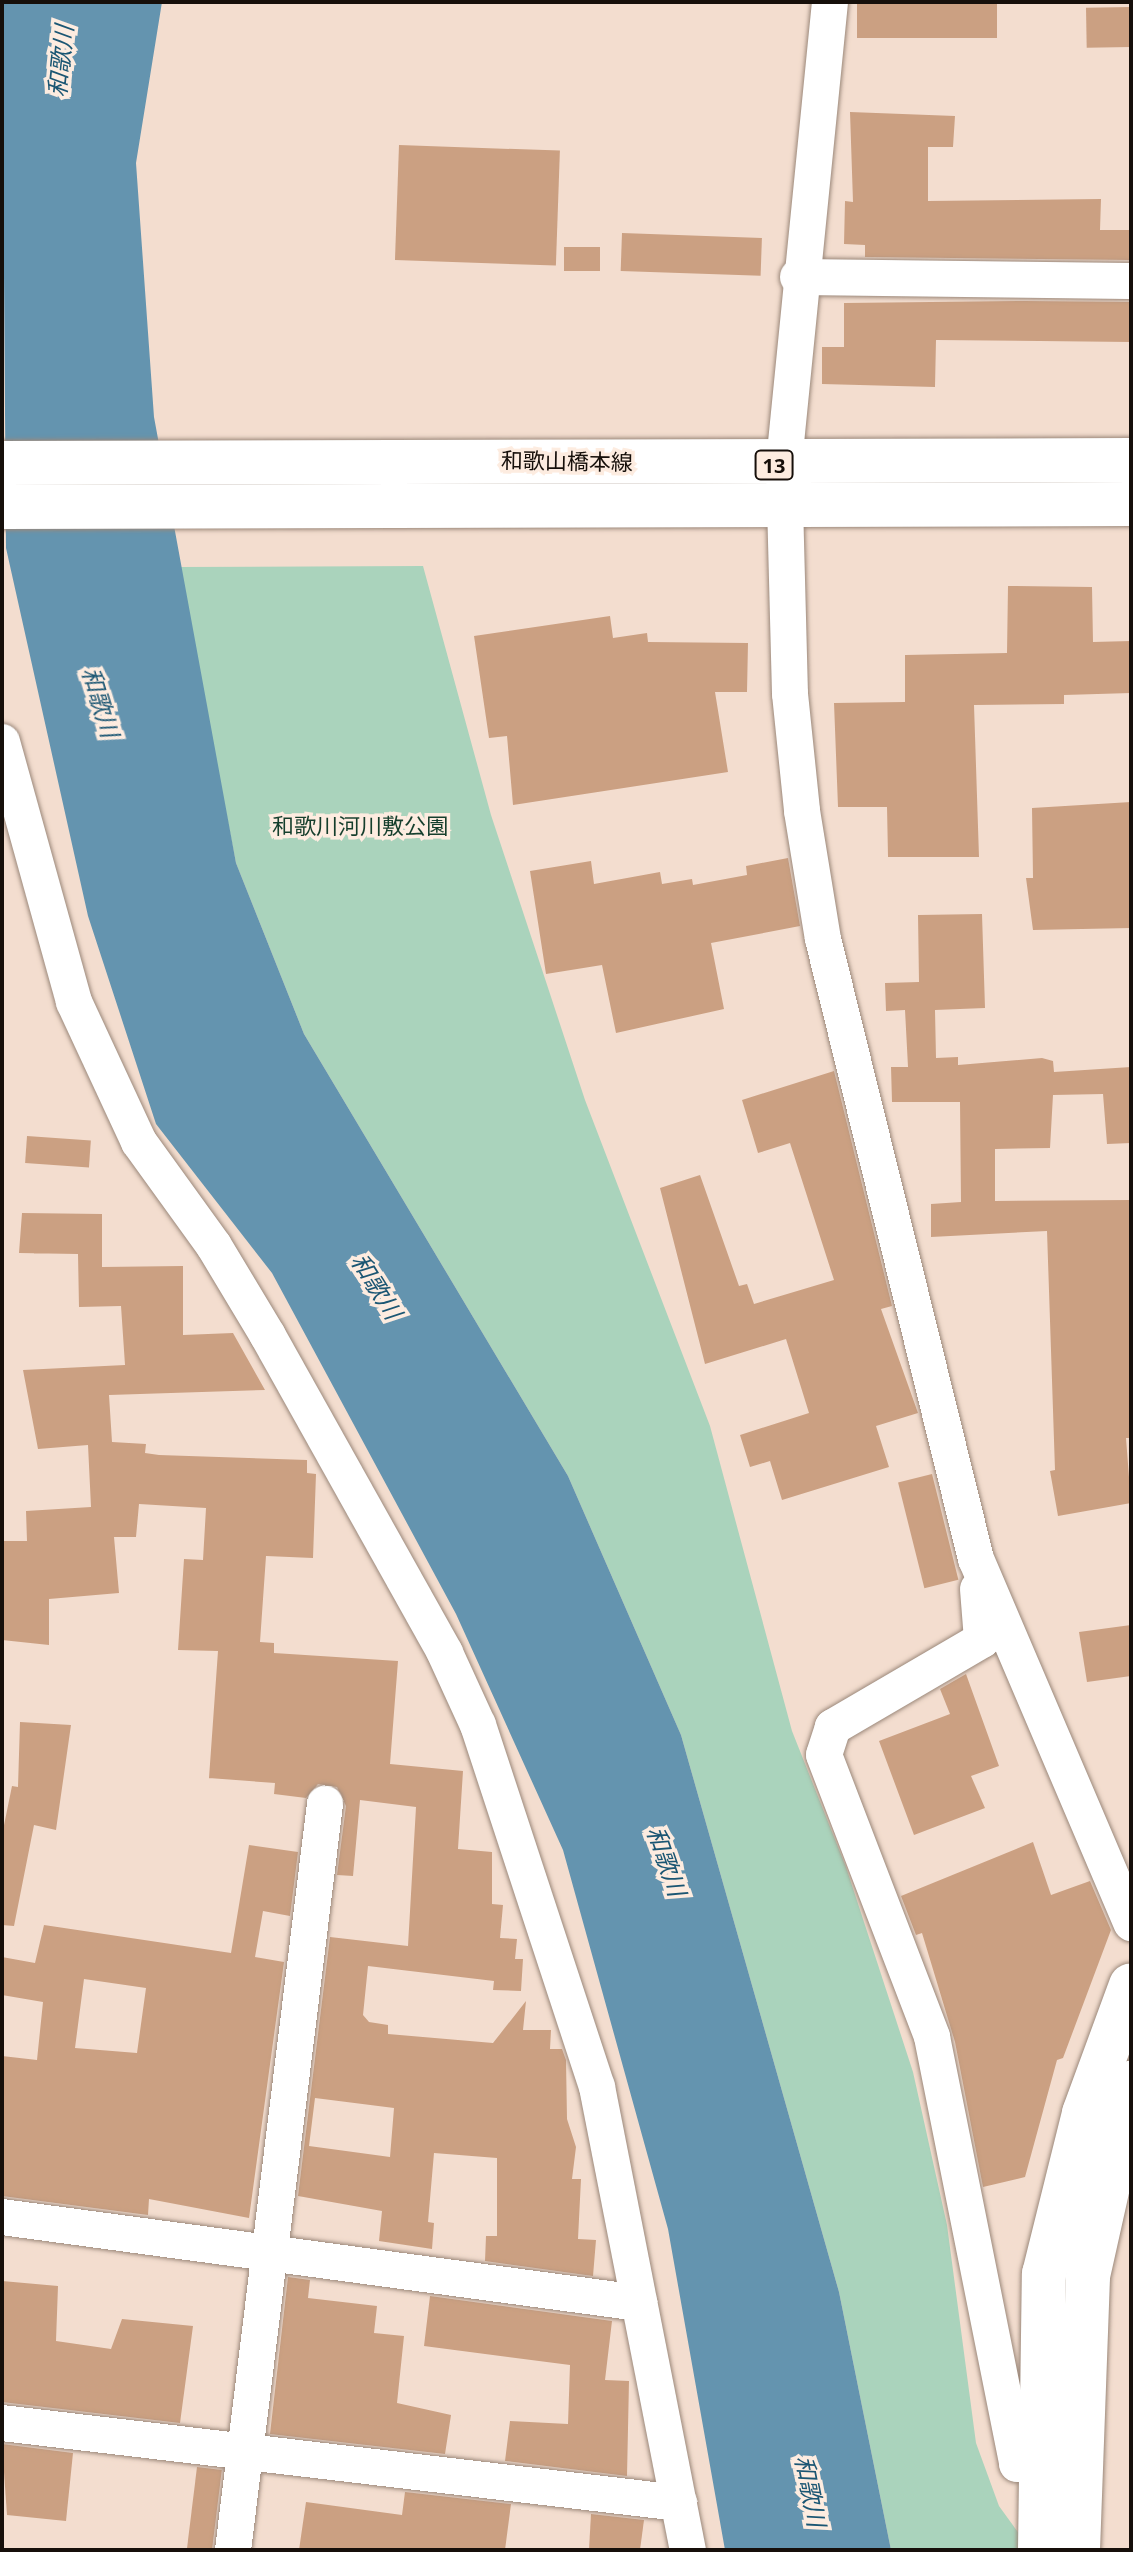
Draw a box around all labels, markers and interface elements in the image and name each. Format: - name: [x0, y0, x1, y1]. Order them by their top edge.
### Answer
- water label: 和歌川: [42, 24, 78, 98]
- street label: 和歌山橋本線: [501, 447, 633, 475]
- road number: 13: [754, 449, 794, 481]
- water label: 和歌川: [77, 663, 125, 741]
- park label: 和歌川河川敷公園: [272, 813, 448, 839]
- water label: 和歌川: [346, 1248, 408, 1324]
- water label: 和歌川: [642, 1822, 692, 1900]
- water label: 和歌川: [790, 2453, 832, 2529]

